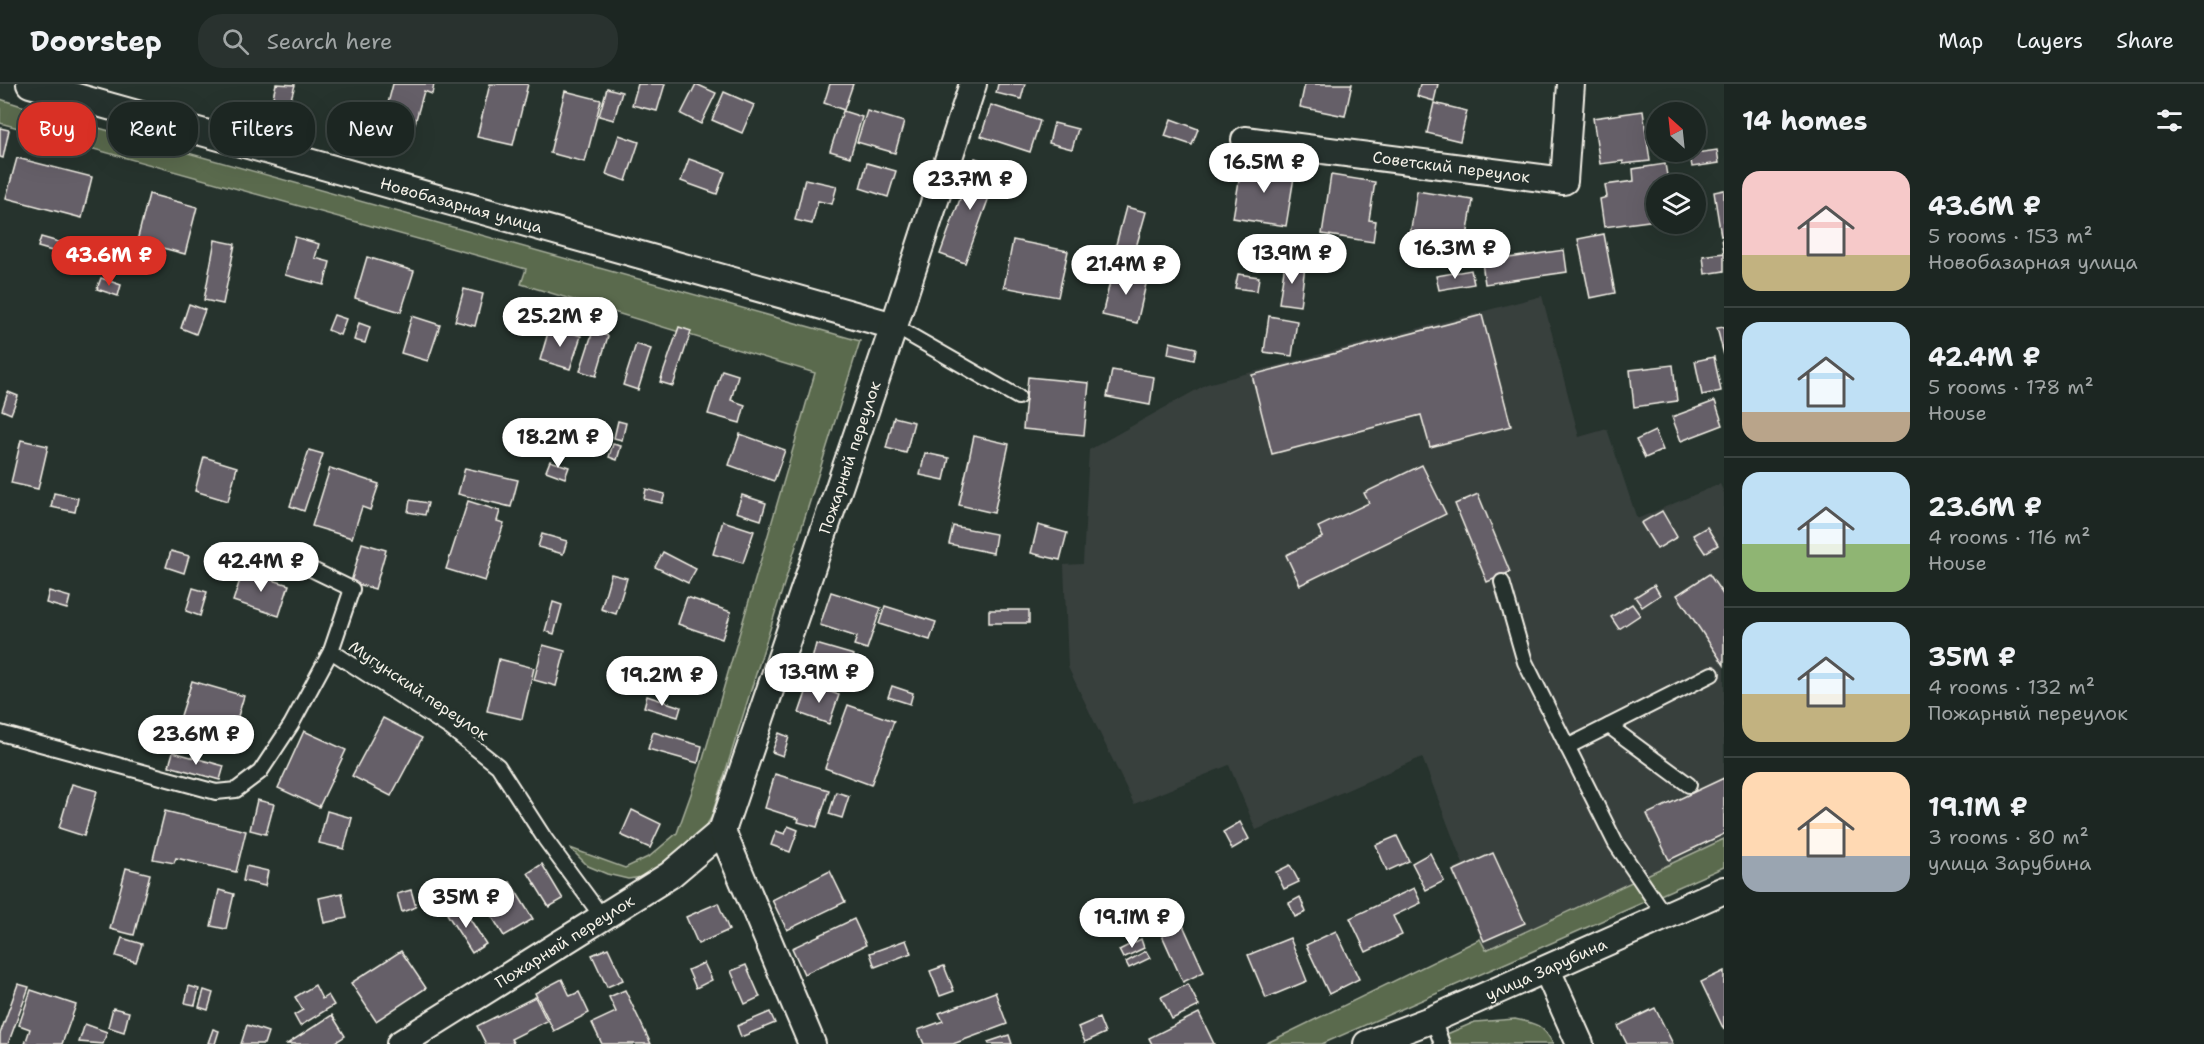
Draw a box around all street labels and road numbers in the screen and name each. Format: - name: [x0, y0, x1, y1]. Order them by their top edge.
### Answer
- street label: Советский переулок: [1371, 147, 1532, 188]
- street label: Новобазарная улица: [378, 173, 545, 238]
- street label: Пожарный переулок: [814, 378, 886, 537]
- street label: Мугунский переулок: [345, 636, 493, 745]
- street label: Пожарный переулок: [491, 890, 638, 993]
- street label: улица Зарубина: [1482, 933, 1610, 1006]

